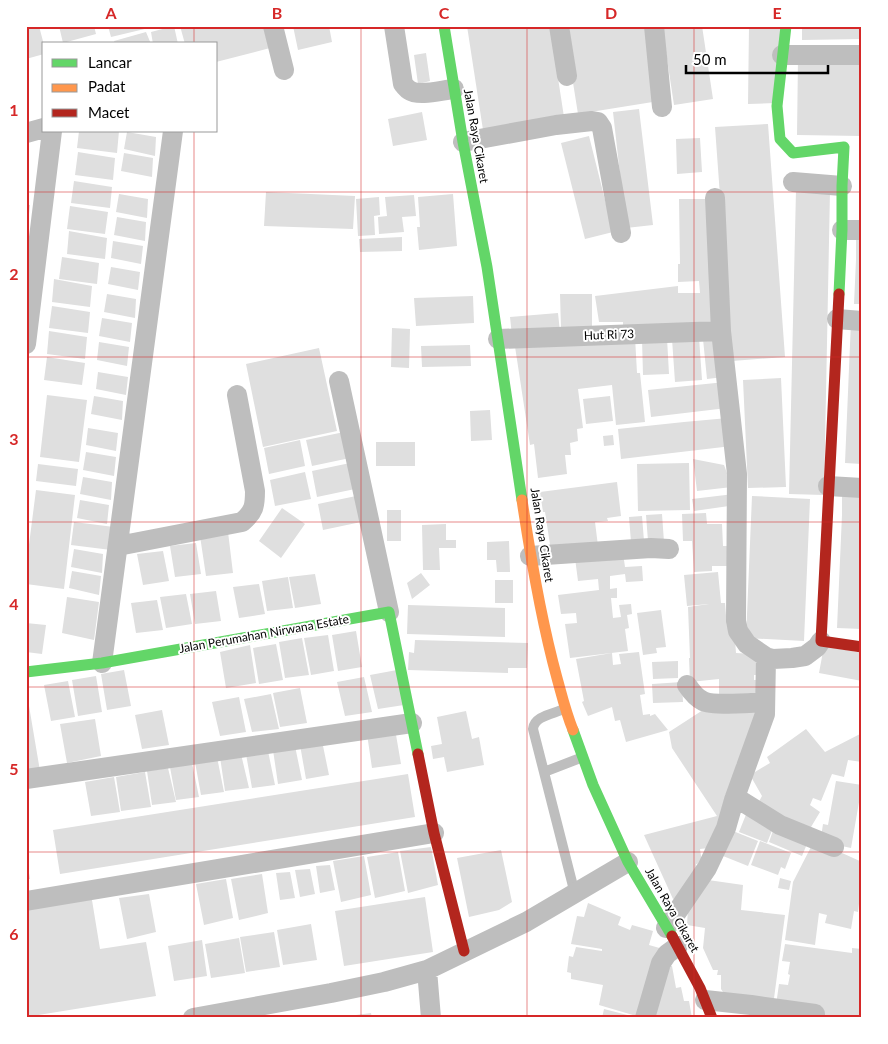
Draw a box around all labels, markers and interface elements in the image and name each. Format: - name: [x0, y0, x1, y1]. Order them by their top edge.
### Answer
- text: A: [104, 3, 117, 22]
- text: B: [272, 3, 282, 22]
- text: C: [439, 3, 450, 22]
- text: D: [605, 3, 617, 22]
- text: E: [772, 3, 782, 22]
- legend: [42, 42, 218, 132]
- scale bar: [686, 42, 828, 74]
- text: 50 m: [693, 50, 727, 68]
- text: Lancar: [88, 53, 132, 71]
- text: Padat: [88, 77, 126, 95]
- street label: Jalan Raya Cikaret: [461, 88, 492, 185]
- text: 1: [9, 100, 19, 119]
- text: Macet: [88, 103, 130, 121]
- text: 2: [9, 264, 19, 283]
- street label: Hut Ri 73: [584, 326, 634, 343]
- text: 3: [9, 429, 19, 448]
- street label: Jalan Raya Cikaret: [528, 487, 557, 584]
- text: 4: [9, 594, 19, 613]
- street label: Jalan Perumahan Nirwana Estate: [178, 611, 350, 656]
- text: 5: [9, 759, 19, 778]
- street label: Jalan Raya Cikaret: [642, 865, 703, 955]
- text: 6: [9, 924, 19, 943]

